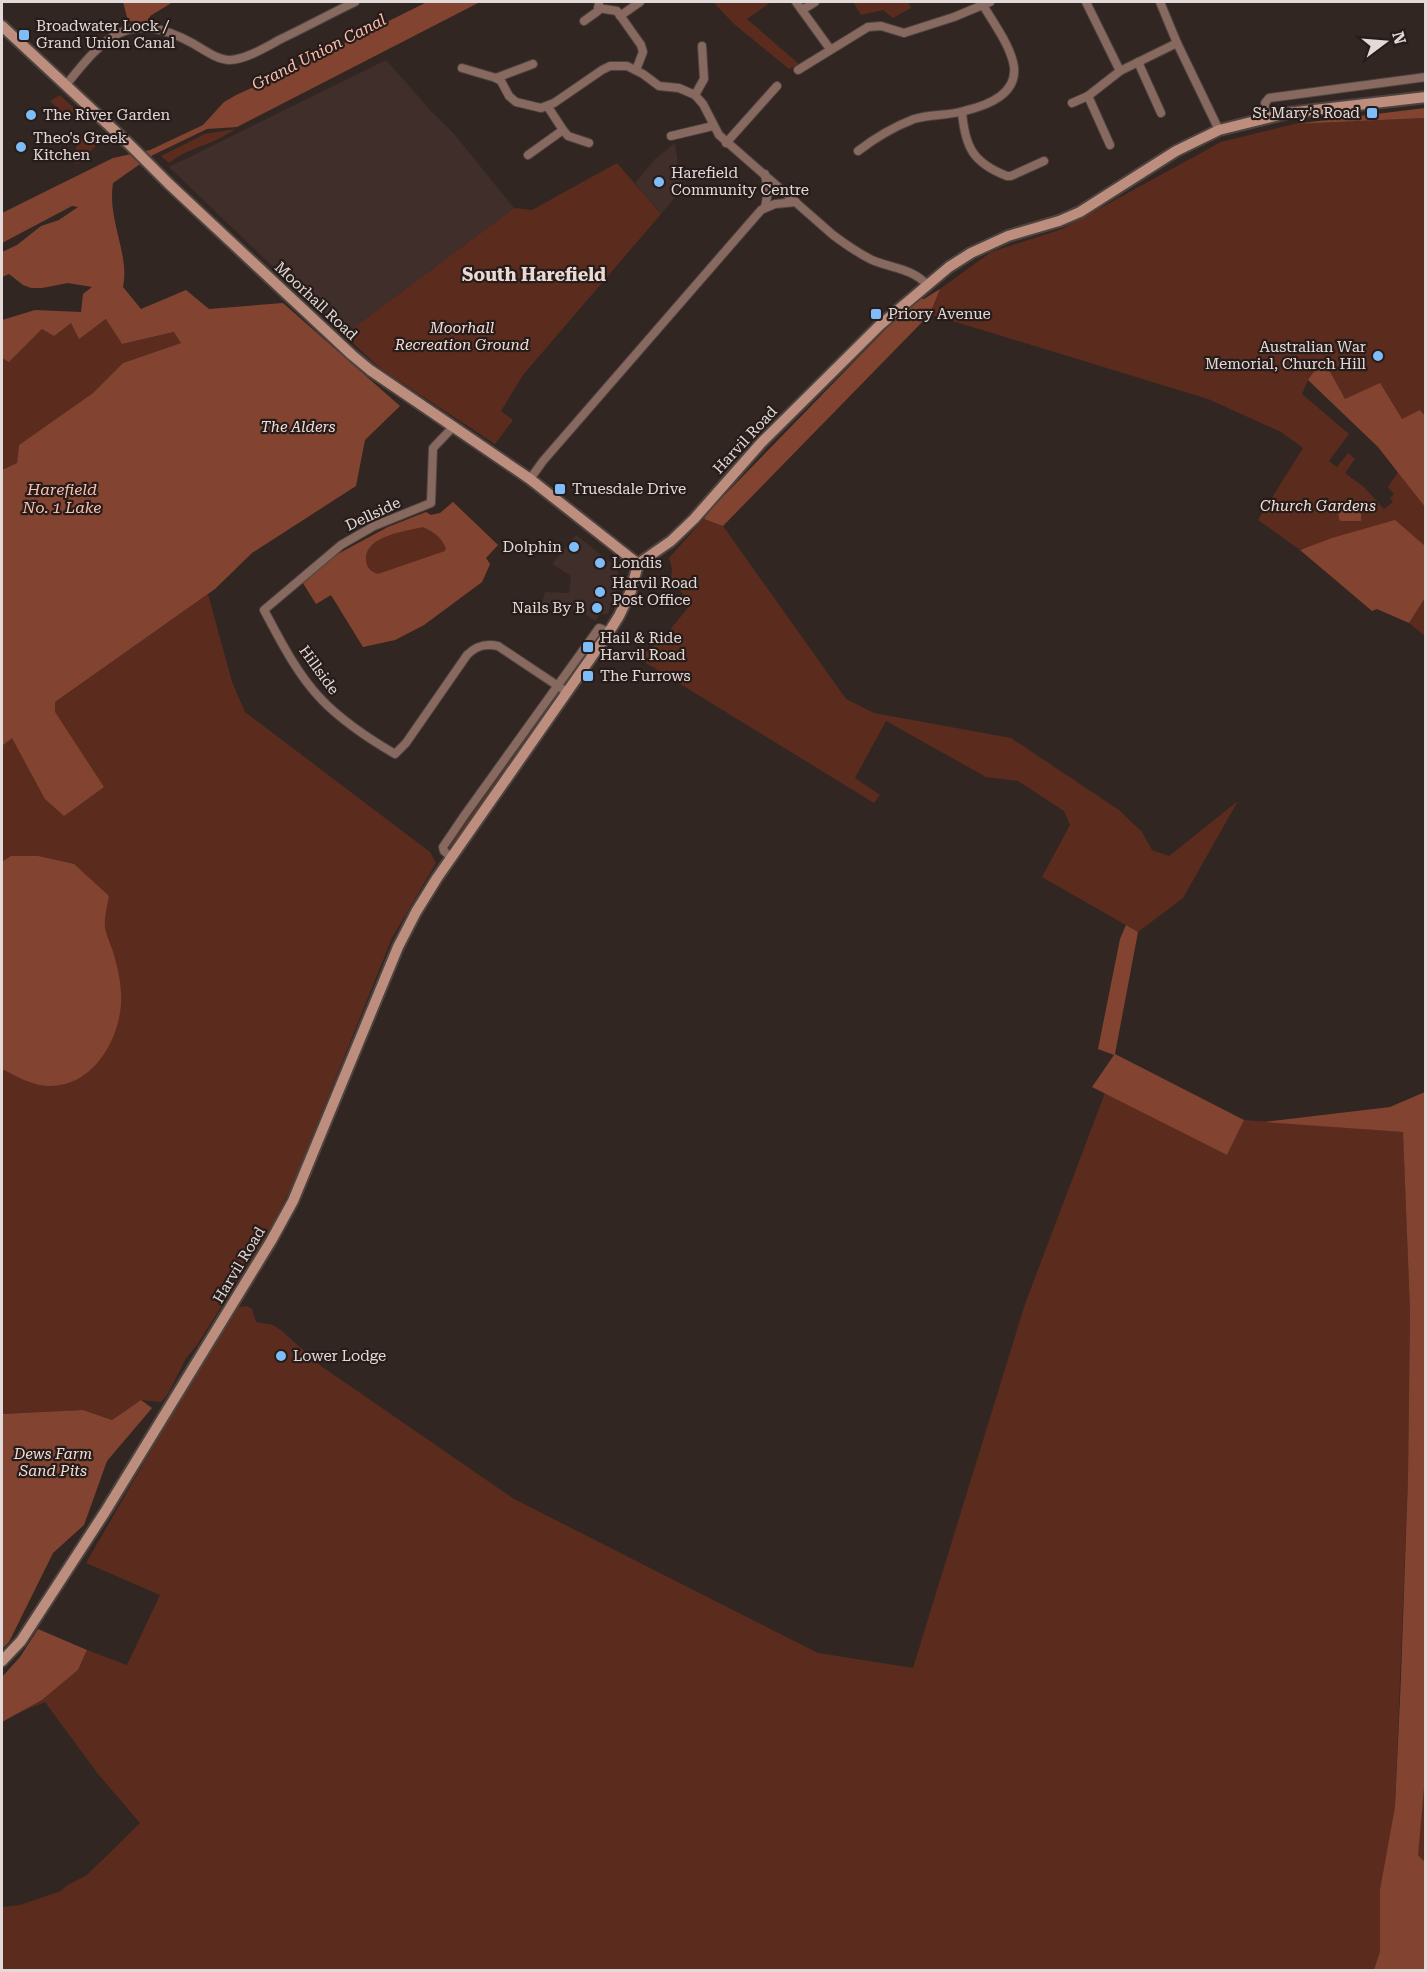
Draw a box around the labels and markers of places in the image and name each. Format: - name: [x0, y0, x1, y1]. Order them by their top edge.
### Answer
- place label: Broadwater Lock / Grand Union Canal: [36, 17, 176, 52]
- marker: Broadwater Lock / Grand Union Canal: [17, 28, 31, 42]
- place label: St Mary's Road: [1252, 104, 1360, 122]
- place label: The River Garden: [43, 106, 170, 124]
- marker: St Mary's Road: [1365, 106, 1379, 120]
- marker: The River Garden: [24, 108, 38, 122]
- place label: Theo's Greek Kitchen: [33, 129, 128, 164]
- marker: Theo's Greek Kitchen: [14, 140, 28, 154]
- place label: Harefield Community Centre: [671, 164, 809, 199]
- marker: Harefield Community Centre: [652, 175, 666, 189]
- place label: Priory Avenue: [888, 305, 991, 323]
- marker: Priory Avenue: [869, 307, 883, 321]
- place label: Australian War Memorial, Church Hill: [1205, 338, 1366, 373]
- marker: Australian War Memorial, Church Hill: [1371, 349, 1385, 363]
- place label: Truesdale Drive: [572, 480, 686, 498]
- marker: Truesdale Drive: [553, 482, 567, 496]
- place label: Dolphin: [503, 538, 562, 556]
- marker: Dolphin: [567, 540, 581, 554]
- place label: Londis: [612, 554, 662, 572]
- marker: Londis: [593, 556, 607, 570]
- place label: Harvil Road Post Office: [612, 574, 698, 609]
- marker: Harvil Road Post Office: [593, 585, 607, 599]
- place label: Nails By B: [512, 599, 585, 617]
- marker: Nails By B: [590, 601, 604, 615]
- place label: Hail & Ride Harvil Road: [600, 629, 686, 664]
- marker: Hail & Ride Harvil Road: [581, 640, 595, 654]
- place label: The Furrows: [600, 667, 691, 685]
- marker: The Furrows: [581, 669, 595, 683]
- place label: Lower Lodge: [293, 1347, 386, 1365]
- marker: Lower Lodge: [274, 1349, 288, 1363]

